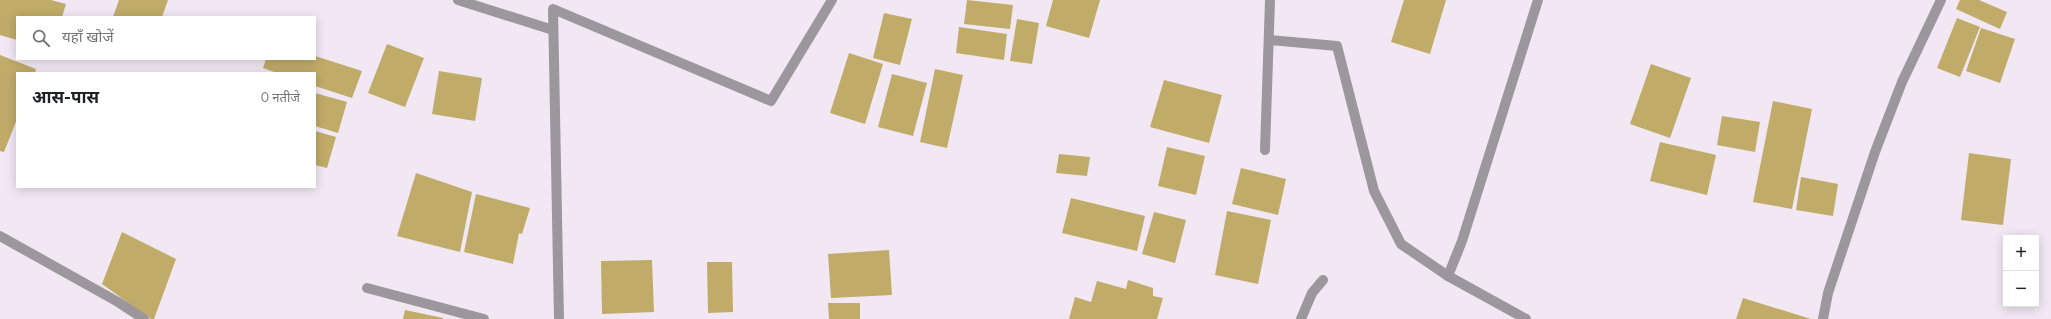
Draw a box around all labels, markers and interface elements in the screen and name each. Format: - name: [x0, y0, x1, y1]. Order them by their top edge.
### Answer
- search box: [16, 16, 316, 60]
- icon: search: [30, 27, 52, 49]
- text: यहाँ खोजें: [62, 28, 114, 46]
- text: आस-पास: [32, 87, 99, 107]
- text: 0 नतीजे: [261, 90, 300, 105]
- map controls: [2003, 235, 2039, 307]
- button: +: [2003, 235, 2039, 271]
- button: −: [2003, 271, 2039, 307]

